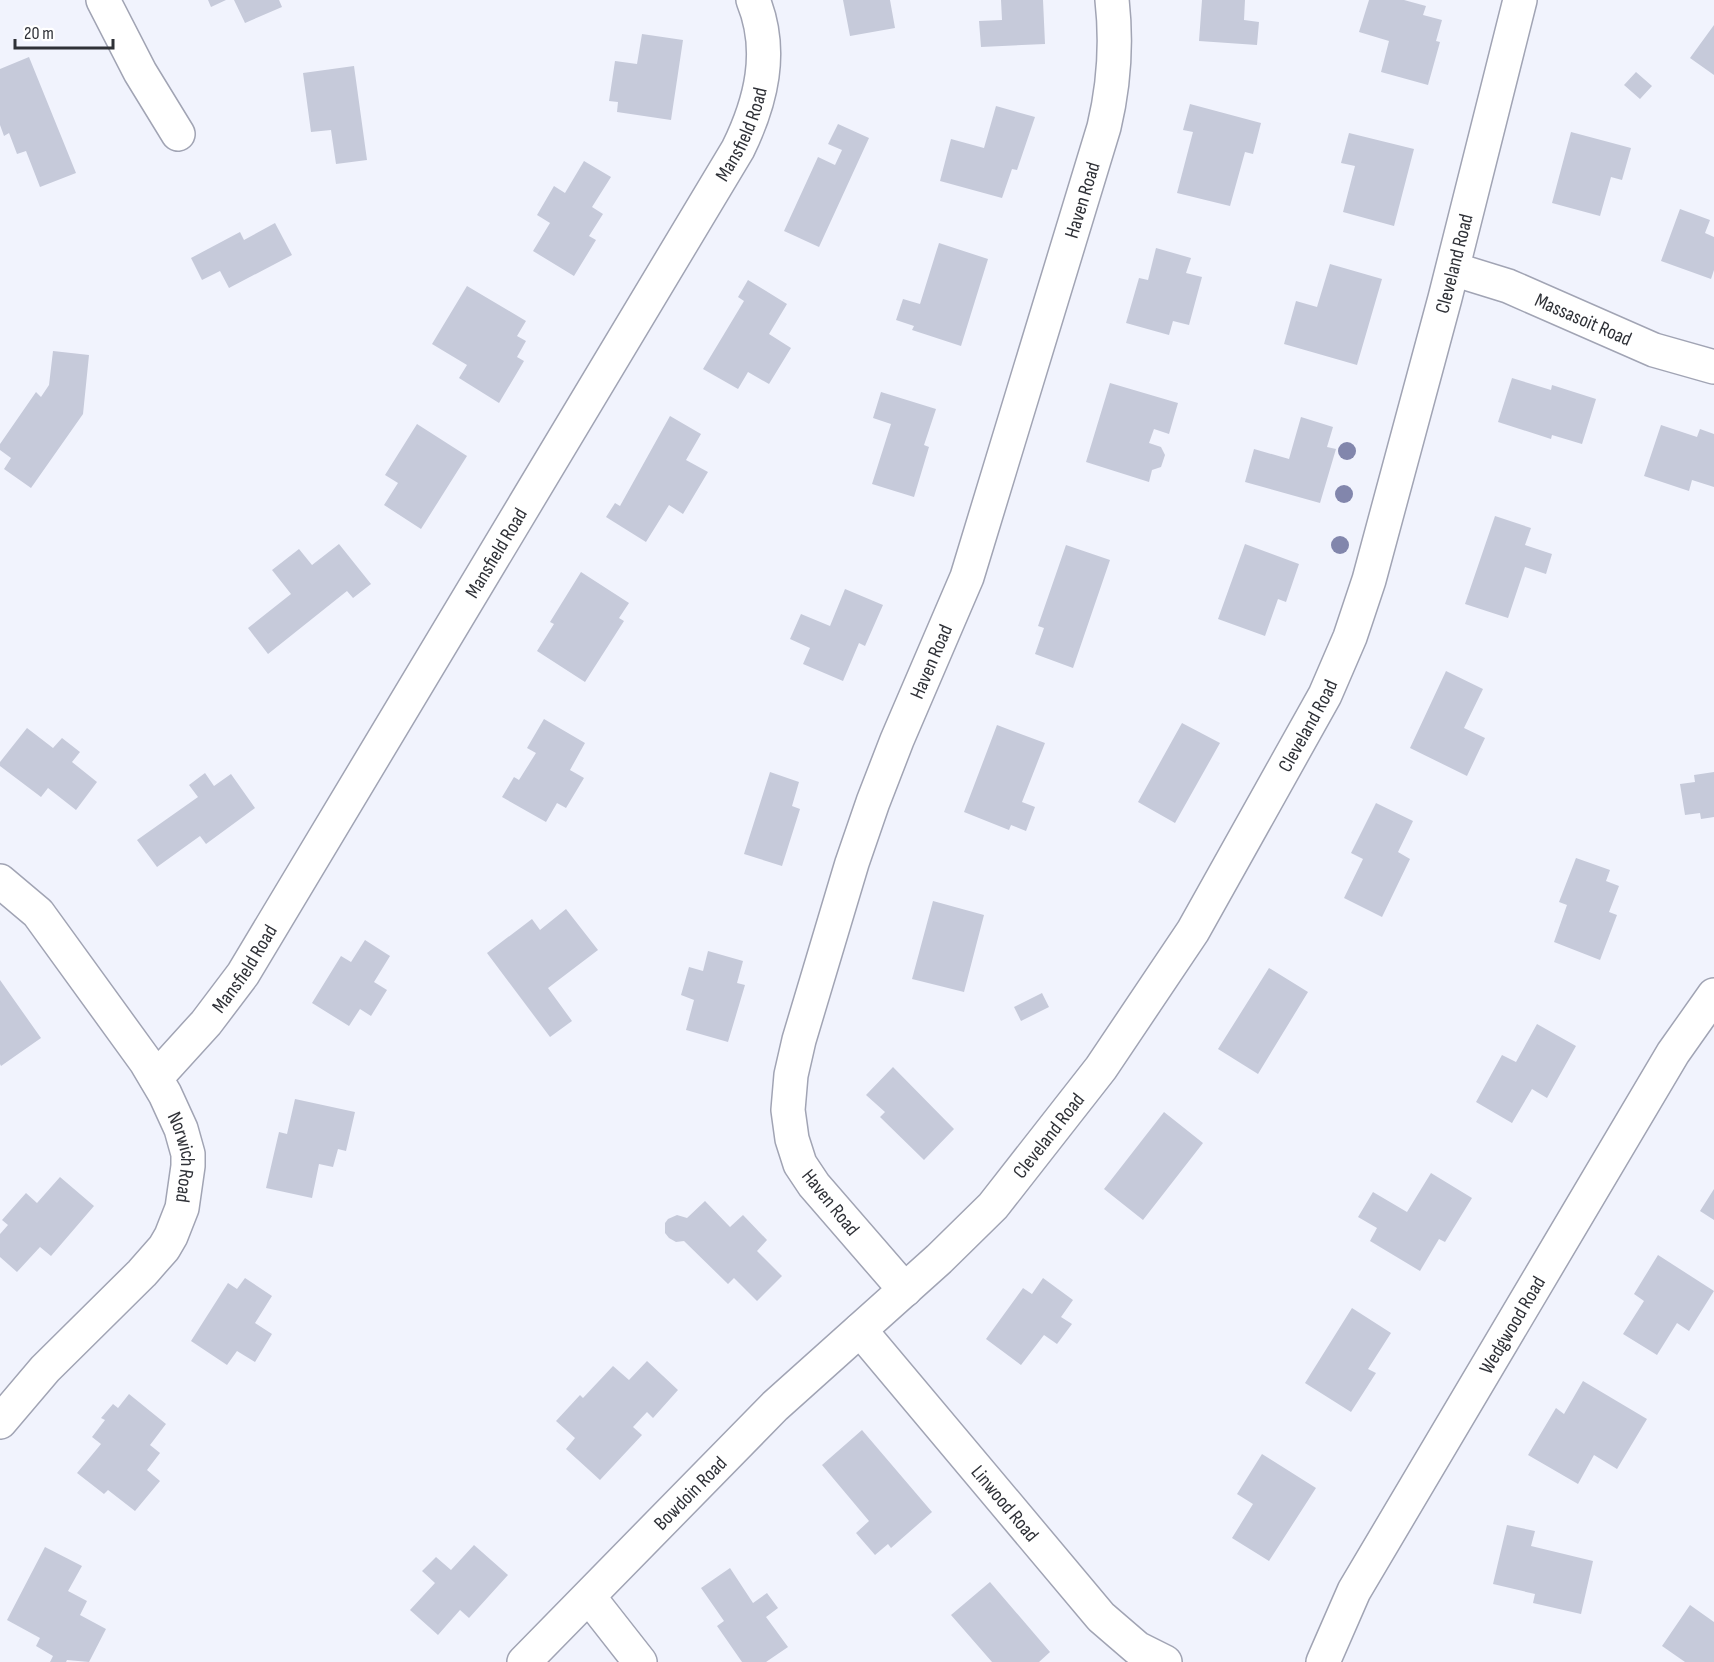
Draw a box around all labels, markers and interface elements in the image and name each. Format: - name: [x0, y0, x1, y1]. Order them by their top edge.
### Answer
- scale bar: [15, 12, 112, 50]
- text: 20 m: [24, 23, 54, 44]
- street label: Mansfield Road: [710, 85, 773, 186]
- street label: Haven Road: [1060, 159, 1106, 241]
- street label: Cleveland Road: [1430, 211, 1479, 316]
- street label: Massasoit Road: [1531, 288, 1635, 352]
- street label: Mansfield Road: [460, 504, 533, 603]
- street label: Haven Road: [905, 621, 958, 703]
- street label: Cleveland Road: [1273, 676, 1343, 776]
- street label: Mansfield Road: [207, 921, 283, 1018]
- street label: Cleveland Road: [1008, 1089, 1090, 1184]
- street label: Norwich Road: [162, 1108, 200, 1204]
- street label: Haven Road: [796, 1165, 864, 1241]
- street label: Wedgwood Road: [1474, 1272, 1551, 1378]
- street label: Bowdoin Road: [649, 1452, 732, 1535]
- street label: Linwood Road: [966, 1461, 1043, 1547]

